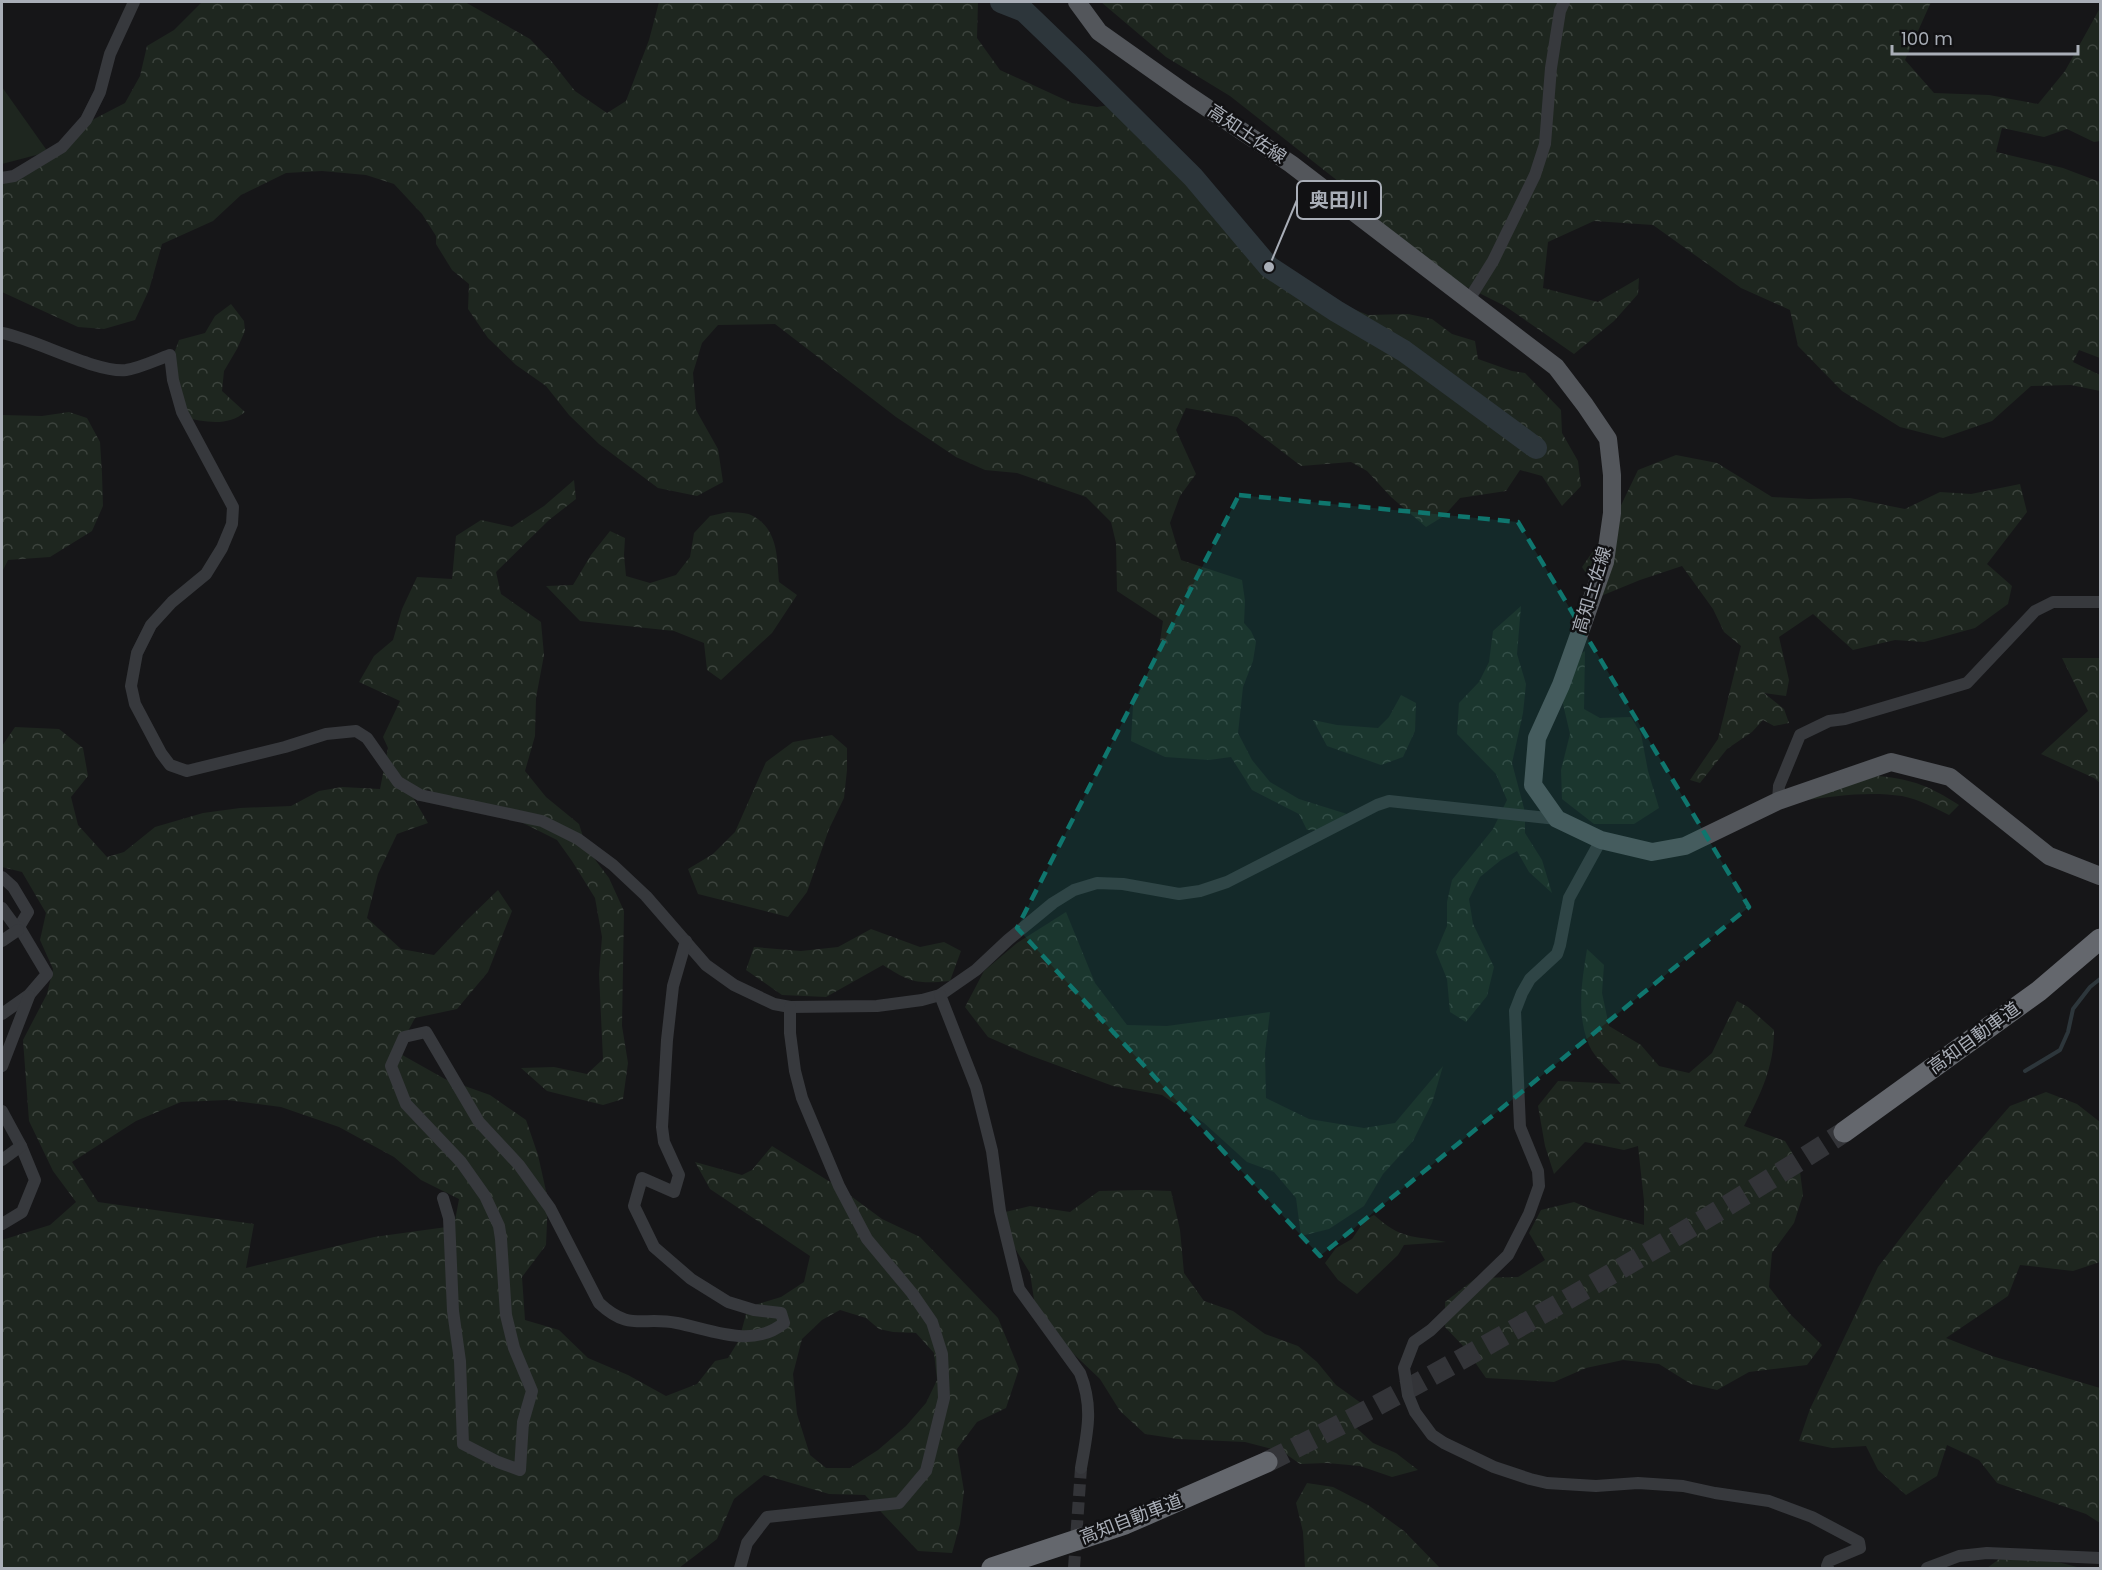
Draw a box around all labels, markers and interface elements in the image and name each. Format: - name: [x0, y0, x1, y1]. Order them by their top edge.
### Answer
- scale bar: [1892, 18, 2078, 56]
- text: 100 m: [1901, 26, 1953, 51]
- street label: 高知土佐線: [1203, 98, 1292, 169]
- callout: 奥田川: [1297, 181, 1381, 219]
- text: 奥田川: [1309, 186, 1369, 214]
- street label: 高知土佐線: [1566, 543, 1617, 637]
- street label: 高知自動車道: [1923, 996, 2025, 1079]
- street label: 高知自動車道: [1076, 1488, 1186, 1550]

